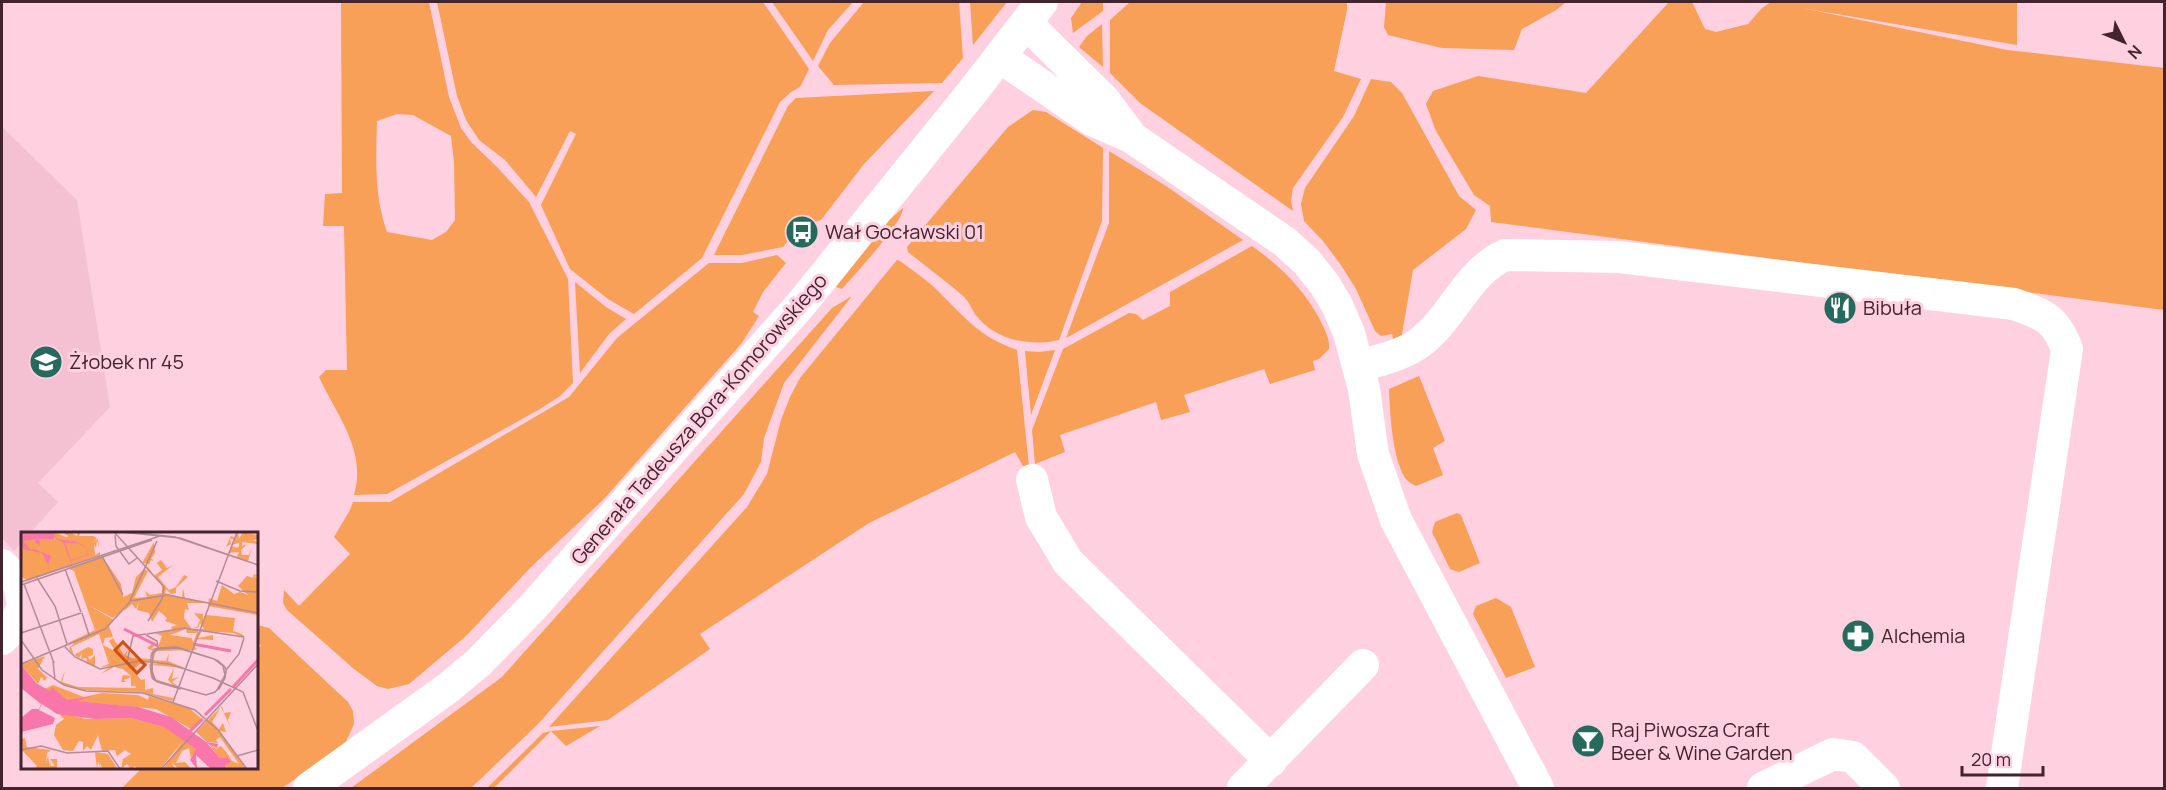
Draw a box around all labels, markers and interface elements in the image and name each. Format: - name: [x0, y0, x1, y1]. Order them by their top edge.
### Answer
- north arrow: [2094, 12, 2154, 72]
- text: N: [2123, 41, 2147, 64]
- bus stop icon: Wał Gocławski 01: [784, 214, 820, 250]
- place label: Wał Gocławski 01: [825, 218, 984, 245]
- street label: Generała Tadeusza Bora-Komorowskiego: [565, 267, 833, 570]
- restaurant icon: Bibuła: [1822, 290, 1858, 326]
- place label: Bibuła: [1863, 294, 1922, 321]
- school or university icon: Żłobek nr 45: [28, 344, 64, 380]
- place label: Żłobek nr 45: [69, 348, 184, 375]
- inset map: [21, 532, 258, 769]
- pharmacy icon: Alchemia: [1840, 618, 1876, 654]
- place label: Alchemia: [1881, 622, 1965, 649]
- place label: Raj Piwosza Craft Beer & Wine Garden: [1611, 716, 1793, 766]
- bar icon: Raj Piwosza Craft Beer & Wine Garden: [1570, 723, 1606, 759]
- scale bar: [1962, 739, 2043, 777]
- text: 20 m: [1971, 747, 2011, 771]

